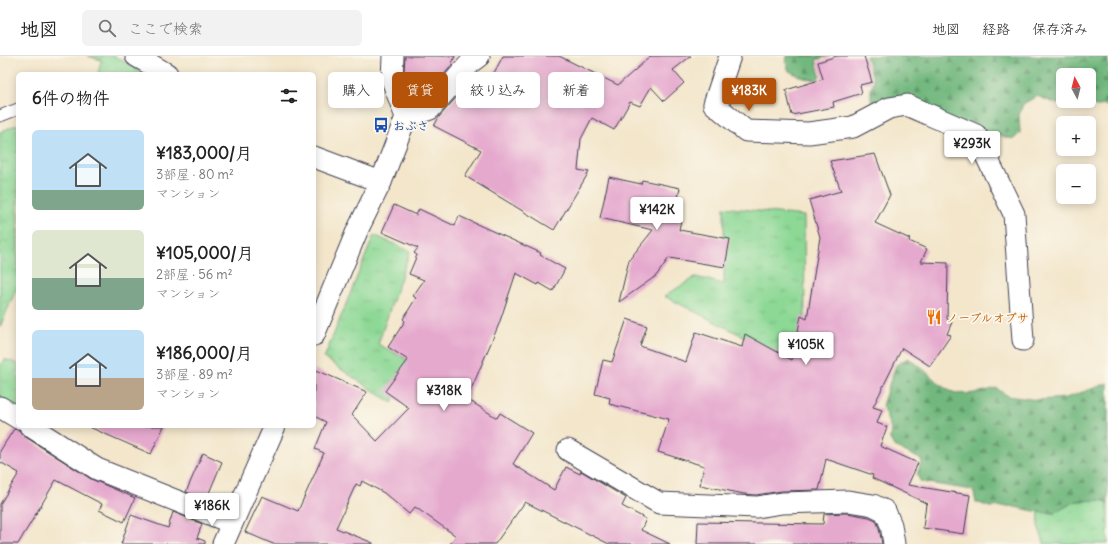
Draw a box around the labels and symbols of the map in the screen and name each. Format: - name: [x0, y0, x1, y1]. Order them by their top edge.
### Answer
- north arrow: [1056, 68, 1096, 108]
- pin: ¥183K: [721, 78, 777, 112]
- bus stop icon: おぶさ: [372, 116, 390, 134]
- place label: おぶさ: [393, 118, 429, 133]
- pin: ¥293K: [944, 131, 1000, 165]
- pin: ¥142K: [629, 197, 685, 231]
- restaurant icon: ノーブルオブサ: [925, 308, 943, 326]
- place label: ノーブルオブサ: [946, 310, 1029, 325]
- pin: ¥105K: [778, 332, 834, 366]
- pin: ¥318K: [416, 378, 472, 412]
- pin: ¥186K: [184, 493, 240, 527]

